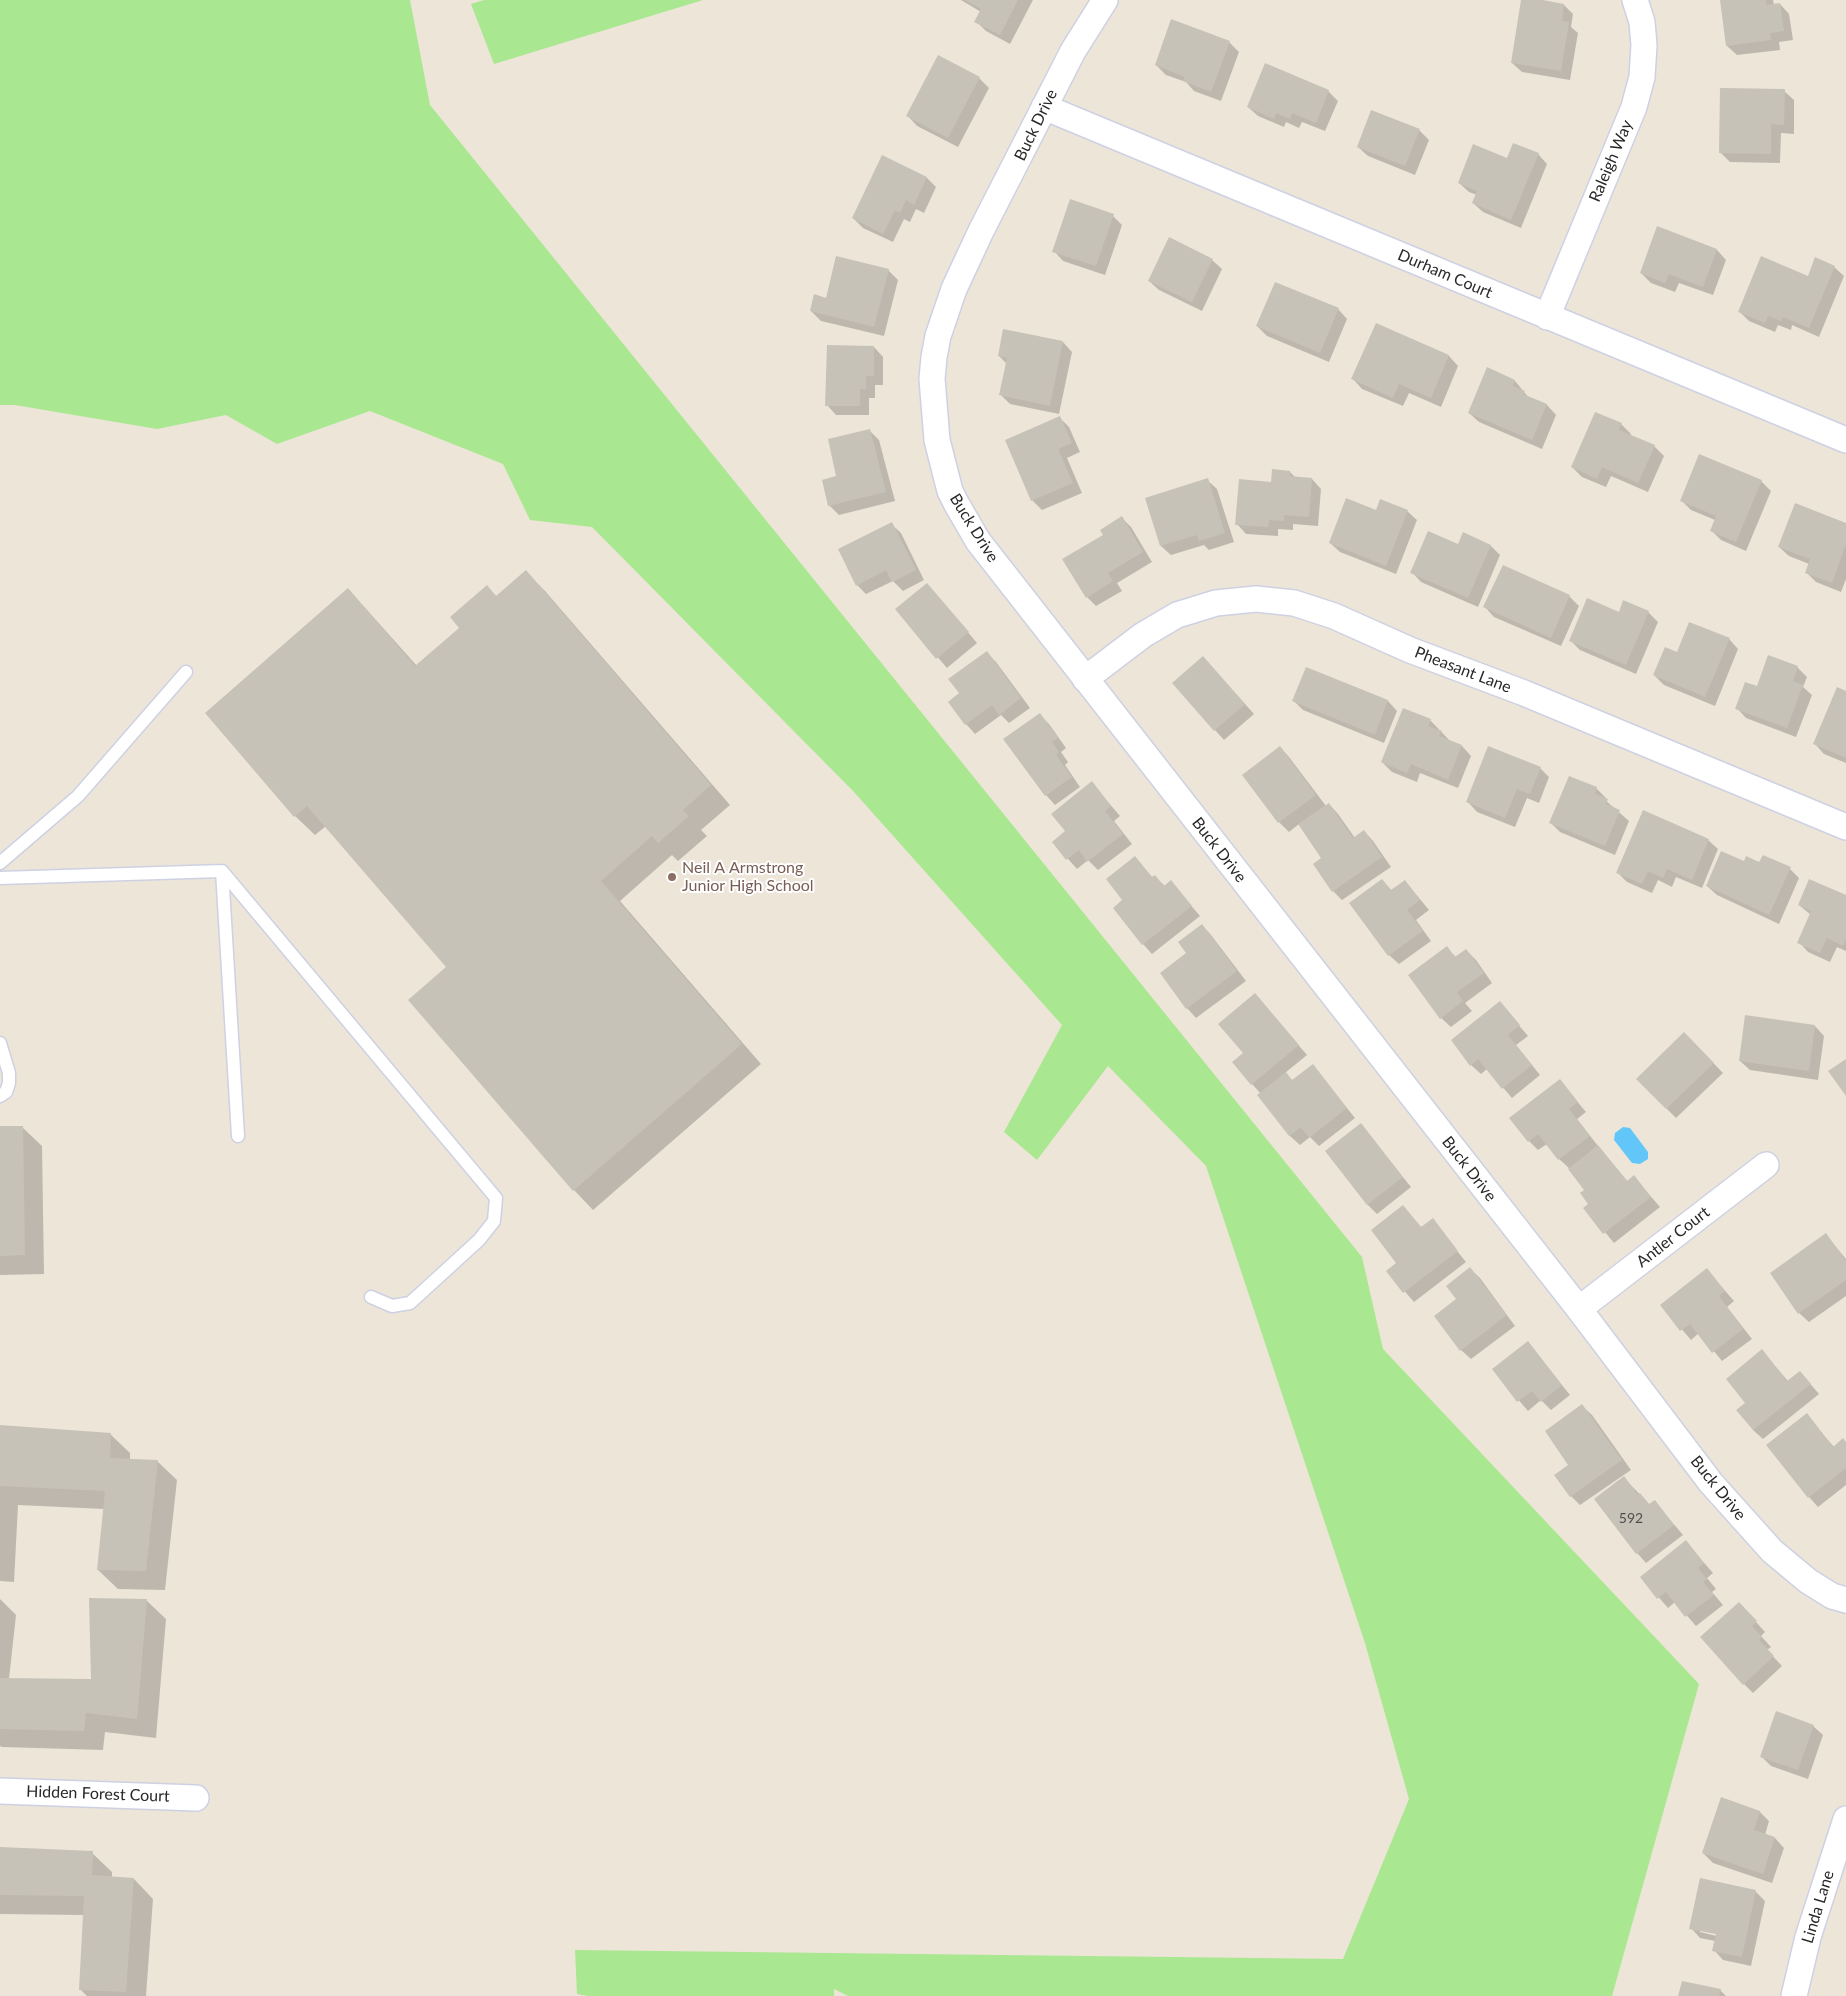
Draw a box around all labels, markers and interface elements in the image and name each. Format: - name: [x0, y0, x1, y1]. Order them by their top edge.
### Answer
- street label: Buck Drive: [1010, 86, 1062, 164]
- street label: Raleigh Way: [1585, 117, 1637, 205]
- street label: Durham Court: [1395, 245, 1495, 303]
- street label: Buck Drive: [945, 490, 1003, 566]
- street label: Pheasant Lane: [1412, 643, 1514, 697]
- street label: Buck Drive: [1188, 814, 1250, 886]
- place label: Neil A Armstrong Junior High School: [682, 858, 814, 896]
- marker: Neil A Armstrong Junior High School: [666, 871, 678, 883]
- street label: Buck Drive: [1438, 1133, 1500, 1205]
- street label: Antler Court: [1633, 1202, 1713, 1272]
- street label: Buck Drive: [1686, 1452, 1750, 1524]
- house number: 592: [1619, 1510, 1643, 1526]
- street label: Hidden Forest Court: [26, 1782, 170, 1806]
- street label: Linda Lane: [1798, 1868, 1838, 1946]

